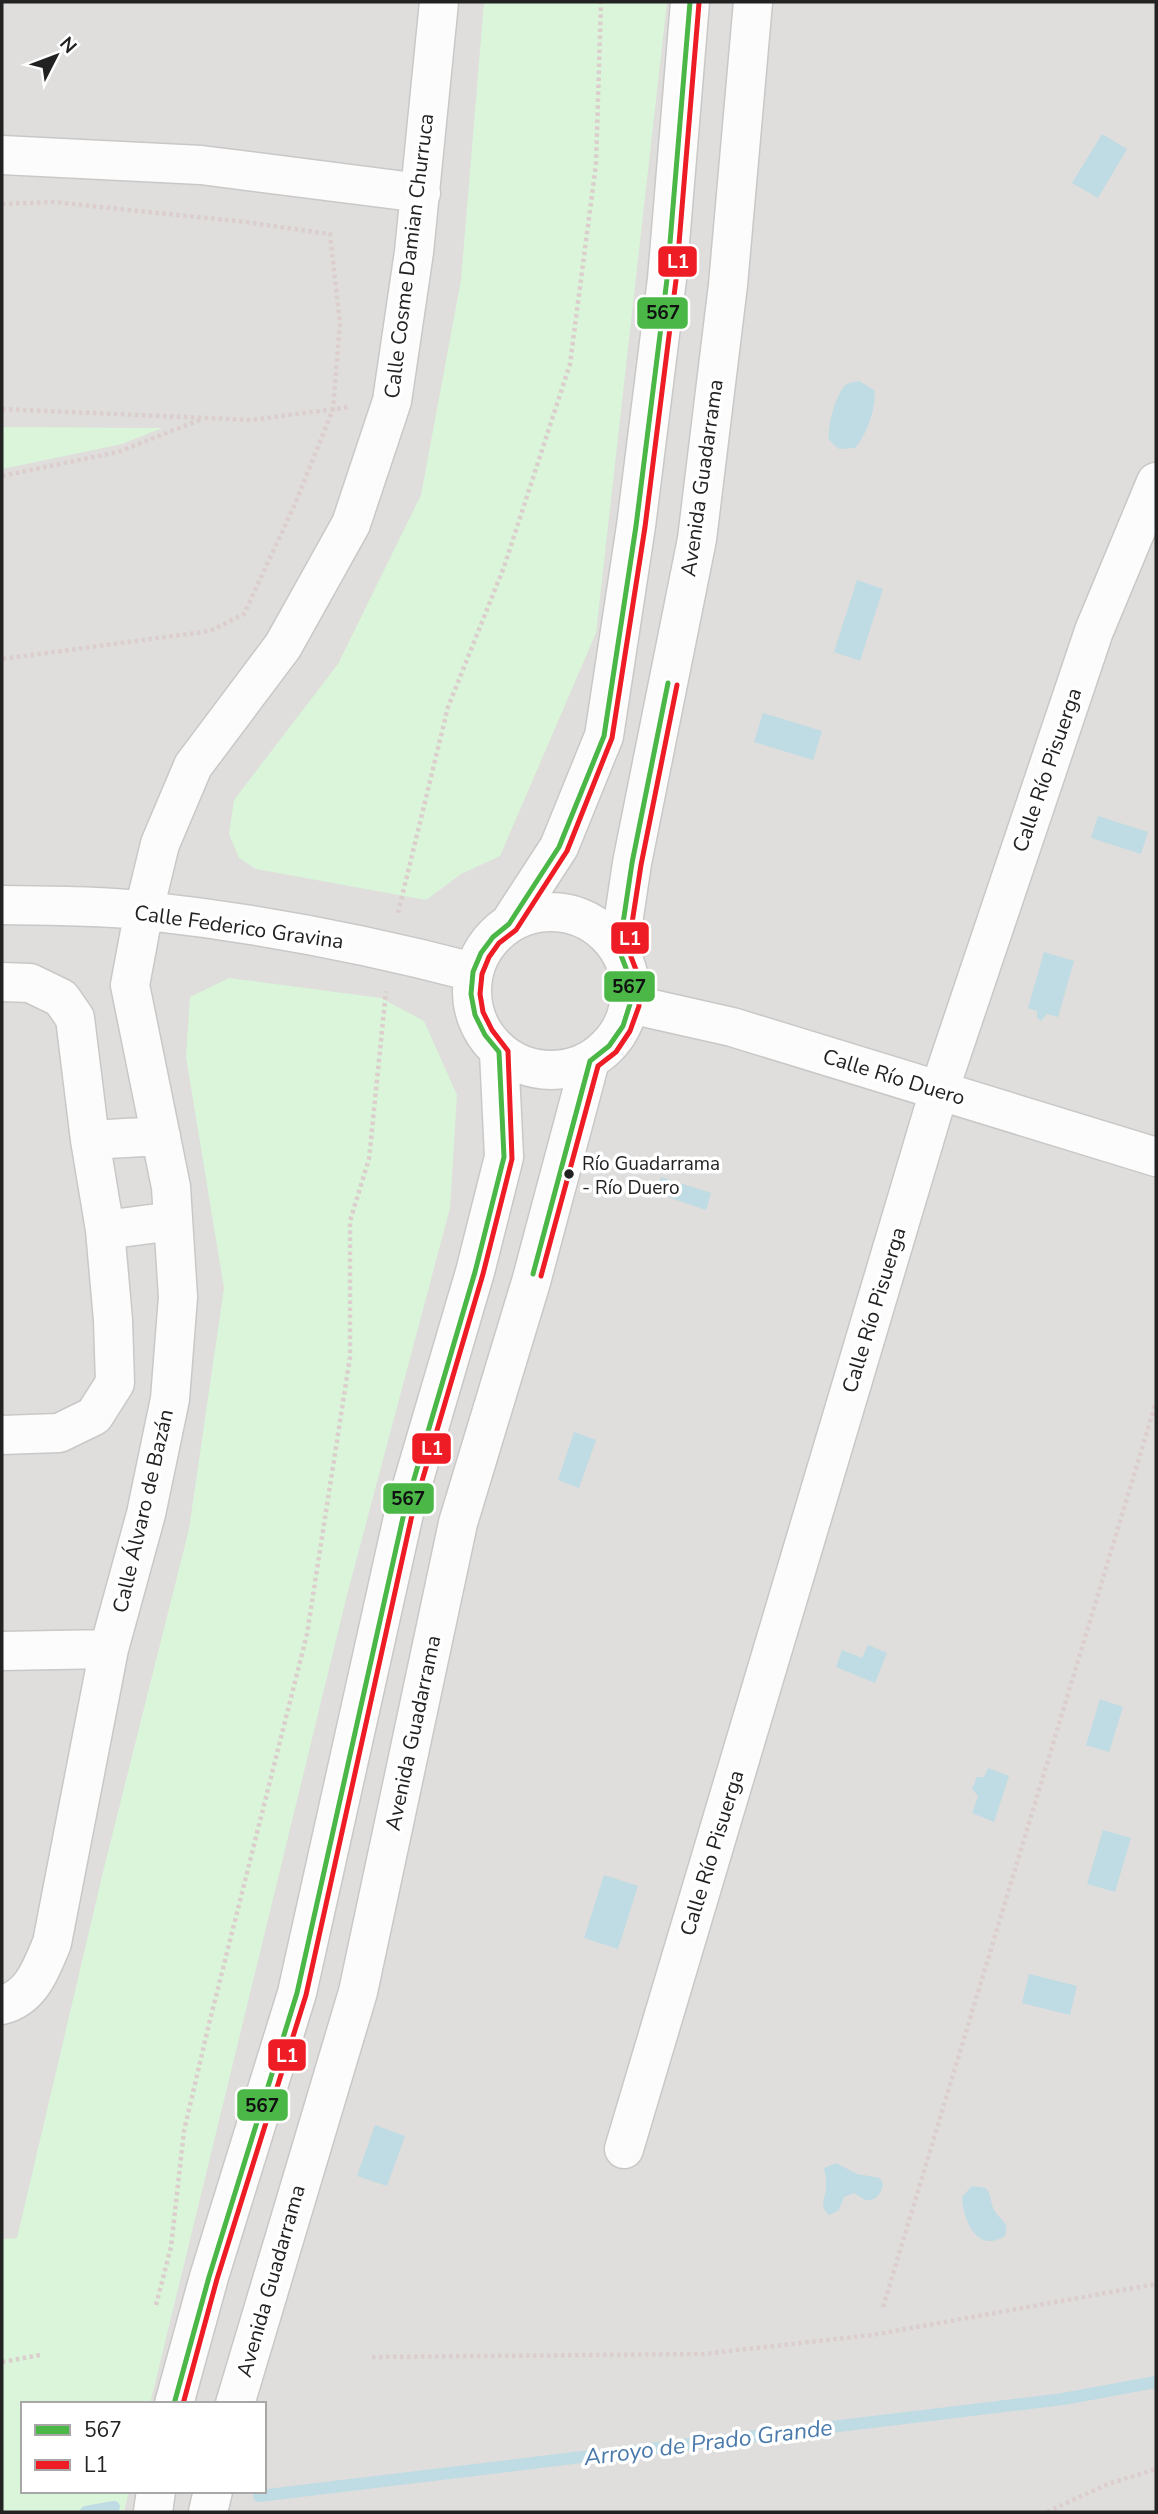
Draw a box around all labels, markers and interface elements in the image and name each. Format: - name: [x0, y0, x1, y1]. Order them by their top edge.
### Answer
- north arrow: [21, 21, 91, 91]
- text: N: [53, 31, 82, 59]
- street label: Calle Cosme Damian Churruca: [378, 112, 440, 400]
- line badge: L1: [657, 245, 698, 278]
- text: L1: [667, 249, 689, 275]
- line badge: 567: [636, 296, 689, 330]
- text: 567: [646, 300, 680, 326]
- street label: Avenida Guadarrama: [674, 378, 730, 578]
- street label: Calle Río Pisuerga: [1006, 684, 1088, 856]
- street label: Calle Federico Gravina: [133, 898, 345, 956]
- line badge: L1: [610, 921, 650, 955]
- text: L1: [619, 926, 641, 952]
- line badge: 567: [603, 970, 656, 1003]
- text: 567: [612, 974, 646, 1000]
- street label: Calle Río Duero: [819, 1042, 969, 1112]
- place label: Río Guadarrama - Río Duero: [582, 1151, 720, 1201]
- marker: Río Guadarrama - Río Duero: [562, 1167, 576, 1181]
- street label: Calle Río Pisuerga: [835, 1224, 913, 1396]
- street label: Calle Álvaro de Bazán: [106, 1406, 180, 1616]
- line badge: L1: [411, 1432, 452, 1465]
- text: L1: [421, 1436, 443, 1462]
- line badge: 567: [382, 1482, 435, 1515]
- text: 567: [391, 1486, 425, 1512]
- street label: Avenida Guadarrama: [379, 1633, 447, 1833]
- street label: Calle Río Pisuerga: [673, 1767, 751, 1939]
- line badge: L1: [267, 2038, 307, 2072]
- text: L1: [276, 2043, 298, 2069]
- line badge: 567: [236, 2088, 289, 2122]
- text: 567: [245, 2093, 279, 2119]
- street label: Avenida Guadarrama: [230, 2182, 312, 2380]
- legend: [21, 2402, 266, 2493]
- water label: Arroyo de Prado Grande: [581, 2412, 834, 2473]
- text: 567: [84, 2416, 122, 2444]
- text: L1: [84, 2451, 108, 2479]

